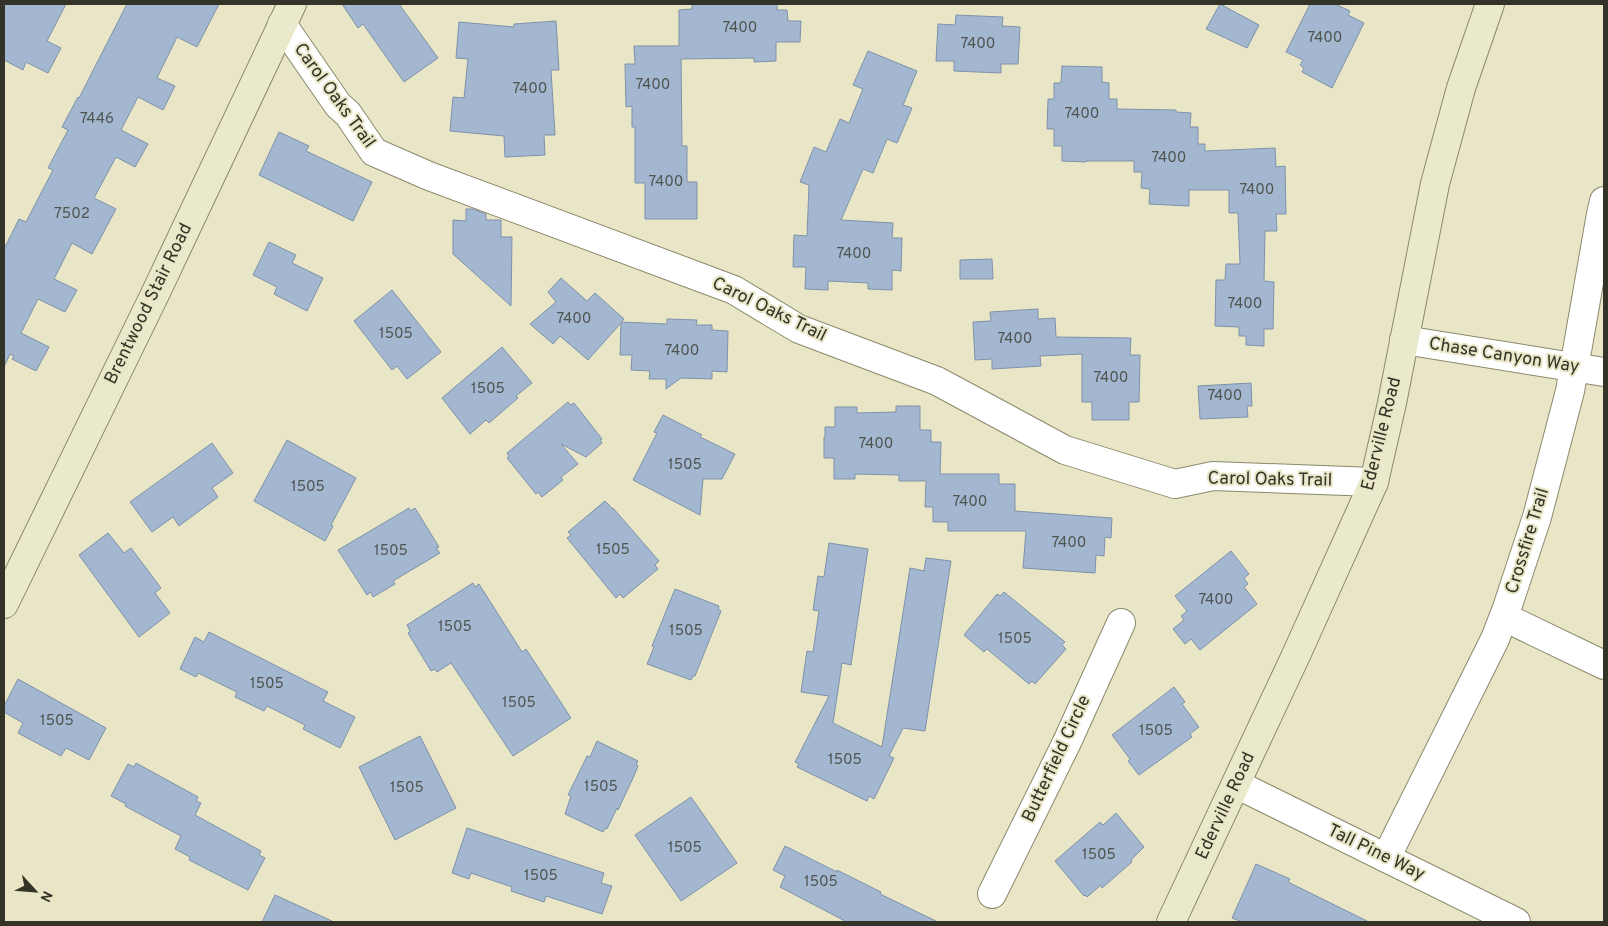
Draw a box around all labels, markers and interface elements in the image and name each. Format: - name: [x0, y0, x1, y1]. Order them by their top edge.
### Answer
- house number: 7400: [723, 19, 757, 38]
- house number: 7400: [1308, 29, 1342, 48]
- house number: 7400: [961, 35, 995, 54]
- street label: Carol Oaks Trail: [288, 39, 380, 153]
- house number: 7400: [636, 76, 670, 95]
- house number: 7400: [513, 80, 547, 99]
- house number: 7400: [1065, 105, 1099, 124]
- house number: 7446: [80, 110, 114, 129]
- house number: 7400: [1152, 149, 1186, 168]
- house number: 7400: [649, 173, 683, 192]
- house number: 7400: [1240, 181, 1274, 200]
- house number: 7502: [54, 205, 90, 224]
- street label: Brentwood Stair Road: [100, 220, 198, 388]
- house number: 7400: [837, 245, 871, 264]
- street label: Carol Oaks Trail: [708, 272, 830, 348]
- house number: 7400: [1228, 295, 1262, 314]
- house number: 7400: [557, 310, 591, 329]
- house number: 1505: [379, 325, 413, 344]
- house number: 7400: [998, 330, 1032, 349]
- street label: Chase Canyon Way: [1427, 333, 1581, 379]
- house number: 7400: [665, 342, 699, 361]
- house number: 7400: [1094, 369, 1128, 388]
- street label: Ederville Road: [1357, 375, 1407, 493]
- house number: 1505: [471, 380, 505, 399]
- house number: 7400: [1208, 387, 1242, 406]
- house number: 7400: [859, 435, 893, 454]
- house number: 1505: [668, 456, 702, 475]
- street label: Carol Oaks Trail: [1207, 467, 1333, 493]
- house number: 1505: [291, 478, 325, 497]
- street label: Crossfire Trail: [1501, 485, 1555, 597]
- house number: 7400: [953, 493, 987, 512]
- house number: 7400: [1052, 534, 1086, 553]
- house number: 1505: [596, 541, 630, 560]
- house number: 1505: [374, 542, 408, 561]
- house number: 7400: [1199, 591, 1233, 610]
- house number: 1505: [438, 618, 472, 637]
- house number: 1505: [669, 622, 703, 641]
- house number: 1505: [998, 630, 1032, 649]
- house number: 1505: [250, 675, 284, 694]
- street label: Butterfield Circle: [1018, 692, 1096, 826]
- house number: 1505: [502, 694, 536, 713]
- house number: 1505: [40, 712, 74, 731]
- house number: 1505: [1139, 722, 1173, 741]
- street label: Ederville Road: [1191, 749, 1261, 863]
- house number: 1505: [828, 751, 862, 770]
- house number: 1505: [584, 778, 618, 797]
- house number: 1505: [390, 779, 424, 798]
- street label: Tall Pine Way: [1323, 819, 1429, 887]
- house number: 1505: [668, 839, 702, 858]
- house number: 1505: [1082, 846, 1116, 865]
- north arrow: [10, 866, 60, 916]
- house number: 1505: [524, 867, 558, 886]
- house number: 1505: [804, 873, 838, 892]
- text: N: [35, 888, 55, 904]

